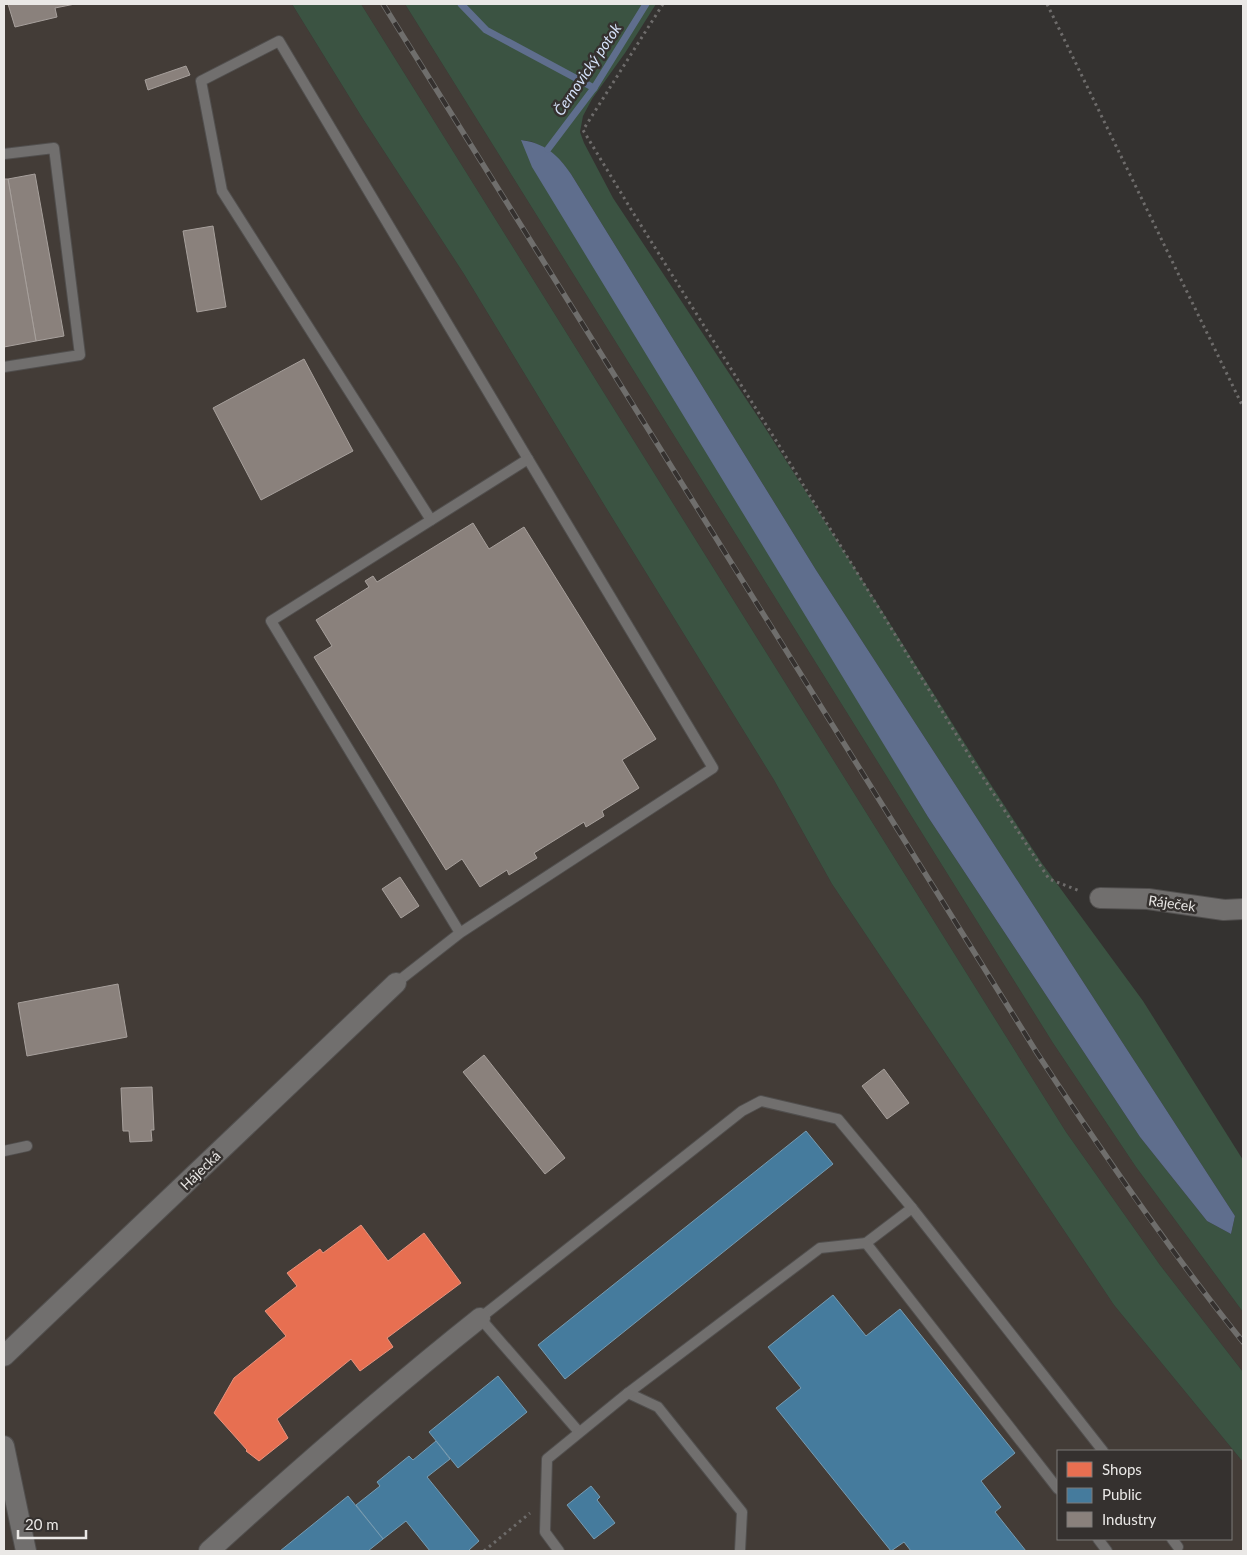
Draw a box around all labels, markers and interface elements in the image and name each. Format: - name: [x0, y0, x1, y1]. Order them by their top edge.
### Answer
- water label: Černovický potok: [549, 19, 625, 119]
- street label: Ráječek: [1147, 891, 1198, 915]
- street label: Hájecká: [176, 1147, 224, 1193]
- legend: [1057, 1450, 1232, 1540]
- text: Shops: [1102, 1460, 1142, 1478]
- text: Public: [1102, 1485, 1142, 1503]
- scale bar: [18, 1508, 85, 1540]
- text: Industry: [1102, 1510, 1157, 1528]
- text: 20 m: [25, 1515, 59, 1533]

